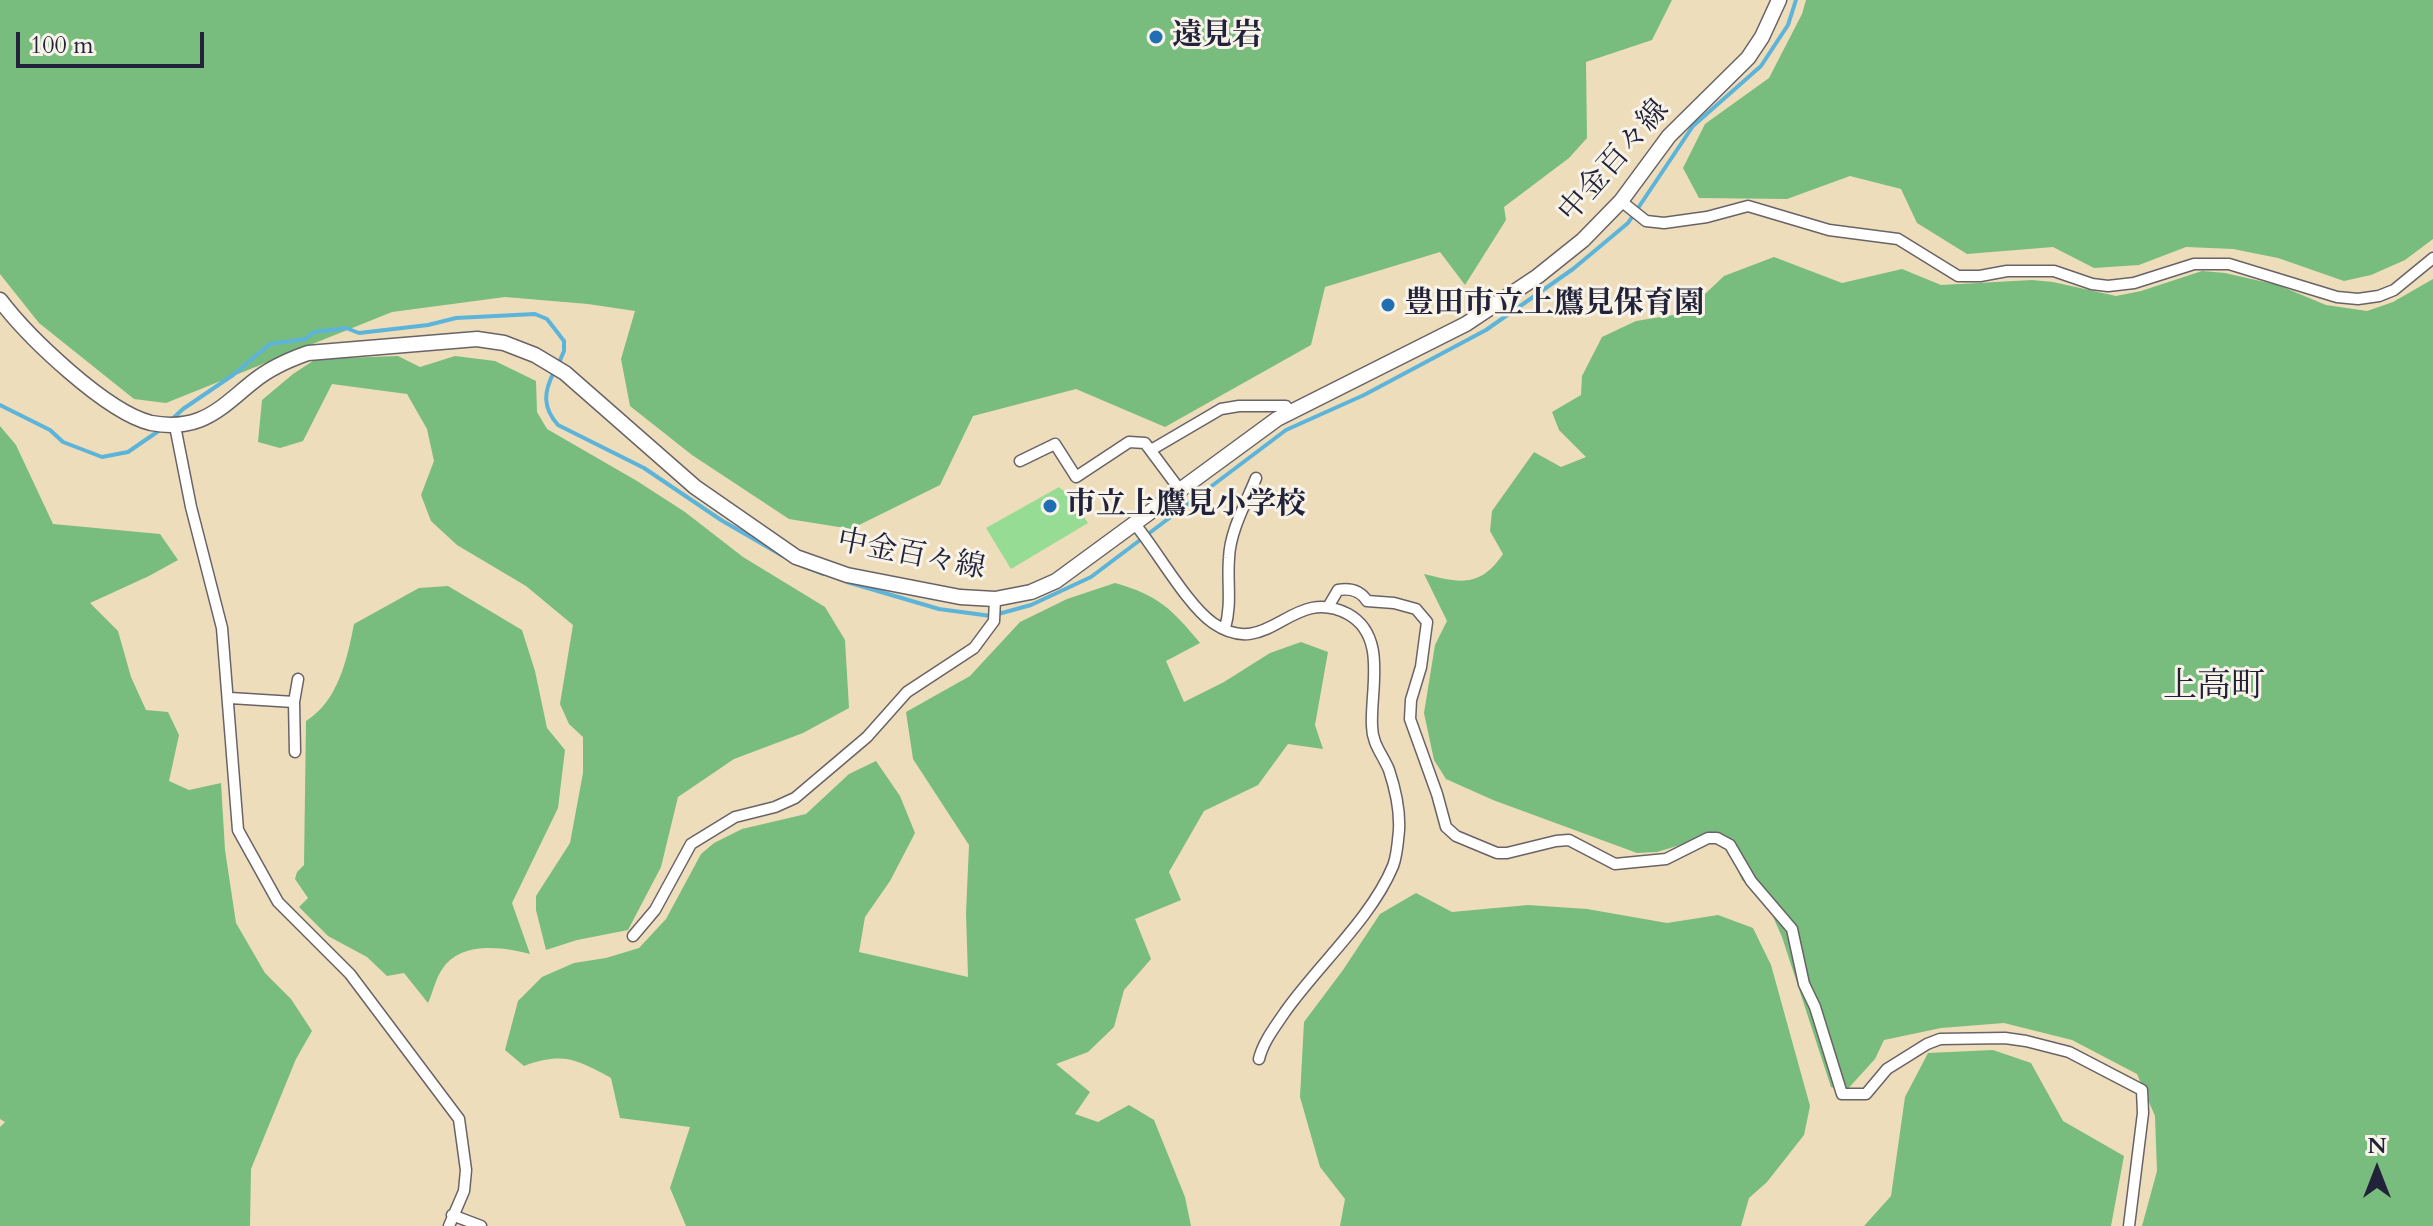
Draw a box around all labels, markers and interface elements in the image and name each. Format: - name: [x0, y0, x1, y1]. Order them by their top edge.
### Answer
- scale bar: [20, 16, 208, 66]
- place label: 遠見岩: [1172, 19, 1262, 55]
- marker: 遠見岩: [1147, 28, 1165, 46]
- text: 100 m: [30, 29, 94, 62]
- street label: 中金百々線: [1552, 94, 1678, 230]
- place label: 豊田市立上鷹見保育園: [1404, 287, 1704, 323]
- marker: 豊田市立上鷹見保育園: [1379, 296, 1397, 314]
- place label: 市立上鷹見小学校: [1066, 488, 1306, 524]
- marker: 市立上鷹見小学校: [1041, 497, 1059, 515]
- street label: 中金百々線: [834, 524, 988, 588]
- district label: 上高町: [2163, 668, 2265, 708]
- north arrow: [2337, 1130, 2417, 1210]
- text: N: [2367, 1131, 2387, 1161]

